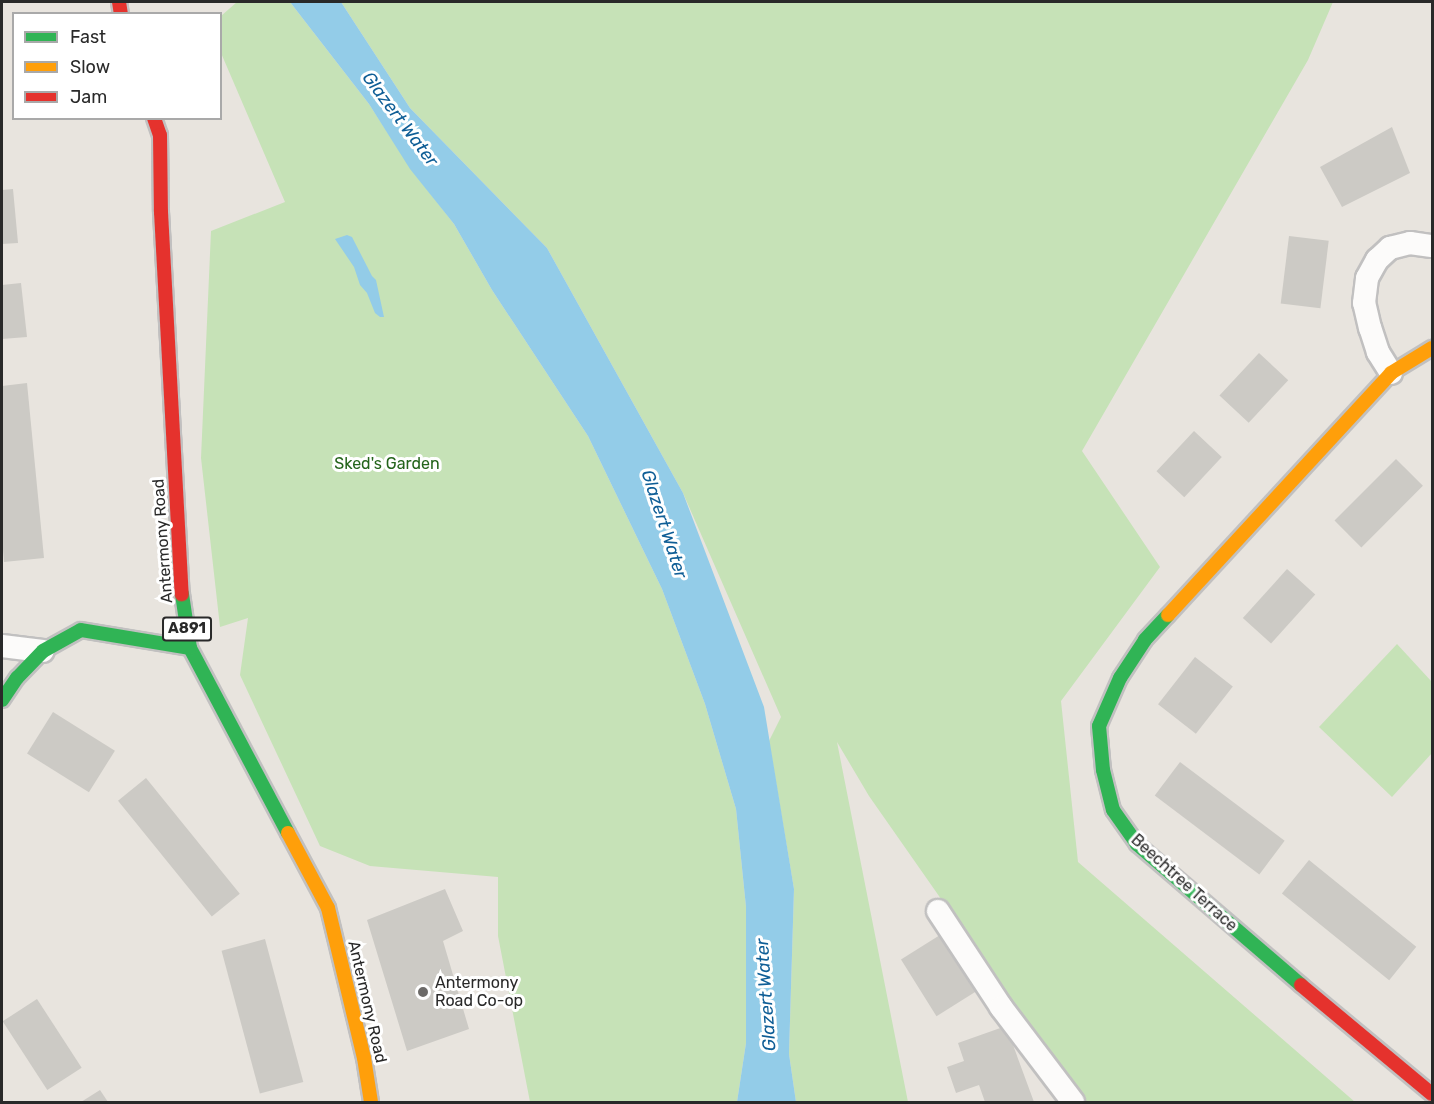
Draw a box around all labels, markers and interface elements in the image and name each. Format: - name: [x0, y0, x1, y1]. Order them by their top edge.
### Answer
- legend: [12, 12, 222, 120]
- text: Fast: [70, 26, 106, 48]
- text: Slow: [70, 56, 110, 78]
- water label: Glazert Water: [357, 67, 443, 171]
- text: Jam: [70, 86, 107, 108]
- park label: Sked's Garden: [334, 454, 440, 474]
- water label: Glazert Water: [636, 467, 692, 581]
- street label: Antermony Road: [149, 478, 177, 604]
- road number: A891: [162, 617, 213, 641]
- street label: Beechtree Terrace: [1127, 830, 1241, 936]
- water label: Glazert Water: [751, 938, 781, 1052]
- street label: Antermony Road: [344, 939, 390, 1065]
- place label: Antermony Road Co-op: [435, 973, 523, 1011]
- marker: Antermony Road Co-op: [416, 985, 430, 999]

